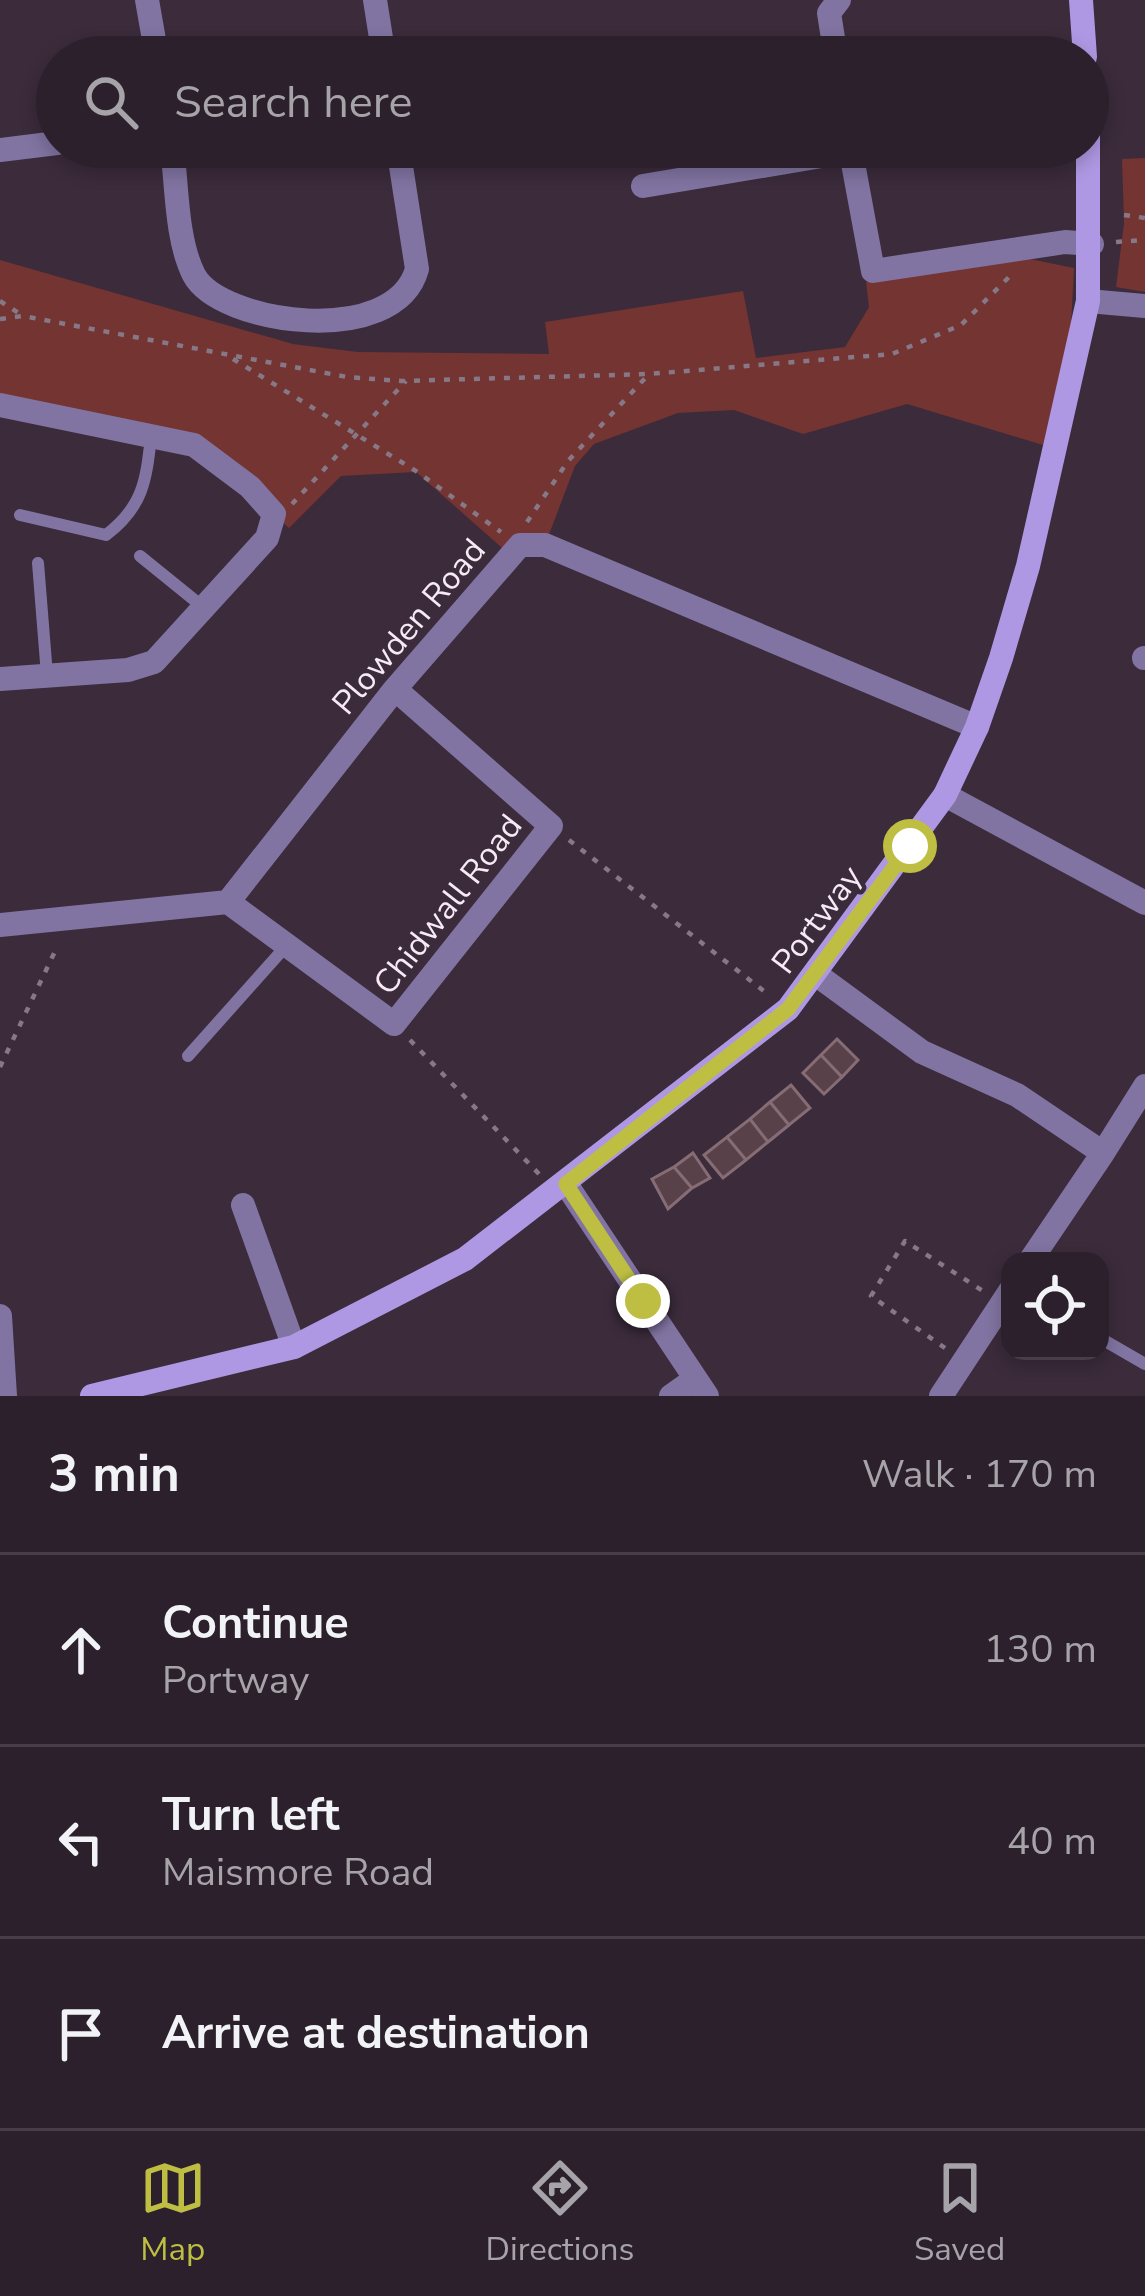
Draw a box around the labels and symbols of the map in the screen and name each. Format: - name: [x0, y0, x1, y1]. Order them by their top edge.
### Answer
- street label: Plowden Road: [322, 529, 496, 725]
- street label: Chidwall Road: [363, 805, 533, 1004]
- route start: [883, 819, 937, 873]
- street label: Portway: [762, 857, 873, 983]
- route end: [616, 1274, 670, 1328]

